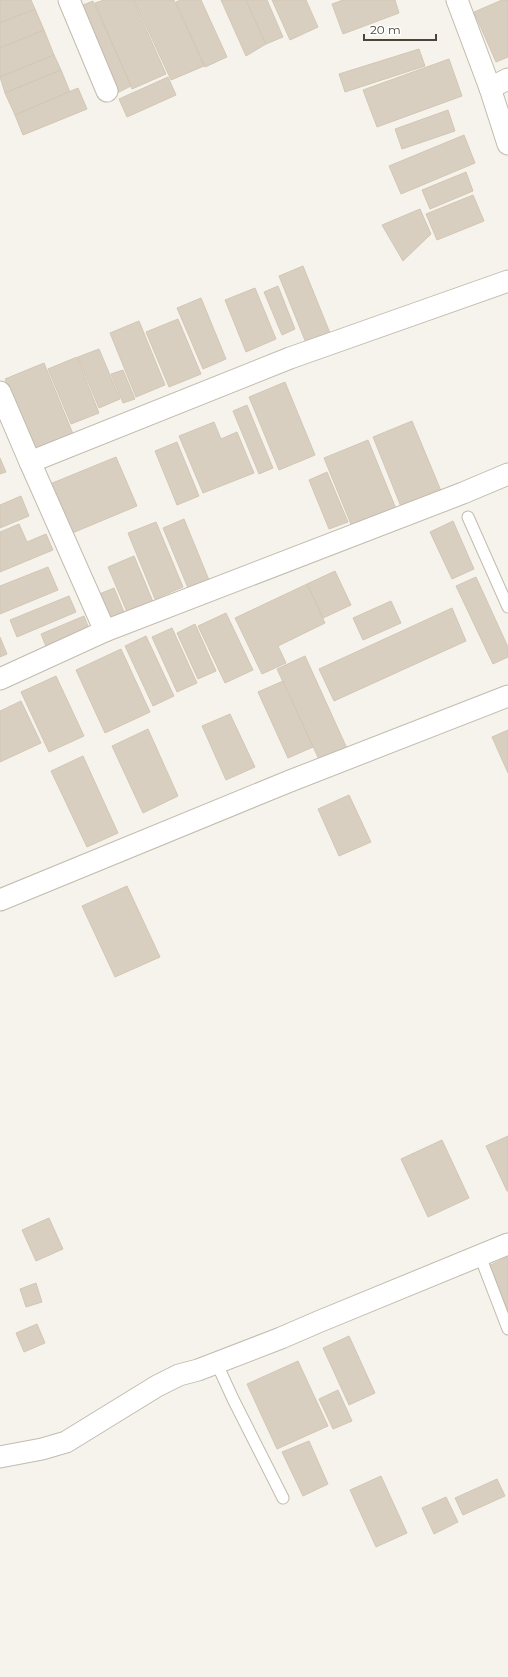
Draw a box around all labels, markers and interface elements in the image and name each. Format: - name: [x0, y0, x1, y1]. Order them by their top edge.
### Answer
- scale bar: [364, 16, 436, 42]
- text: 20 m: [370, 22, 401, 37]

